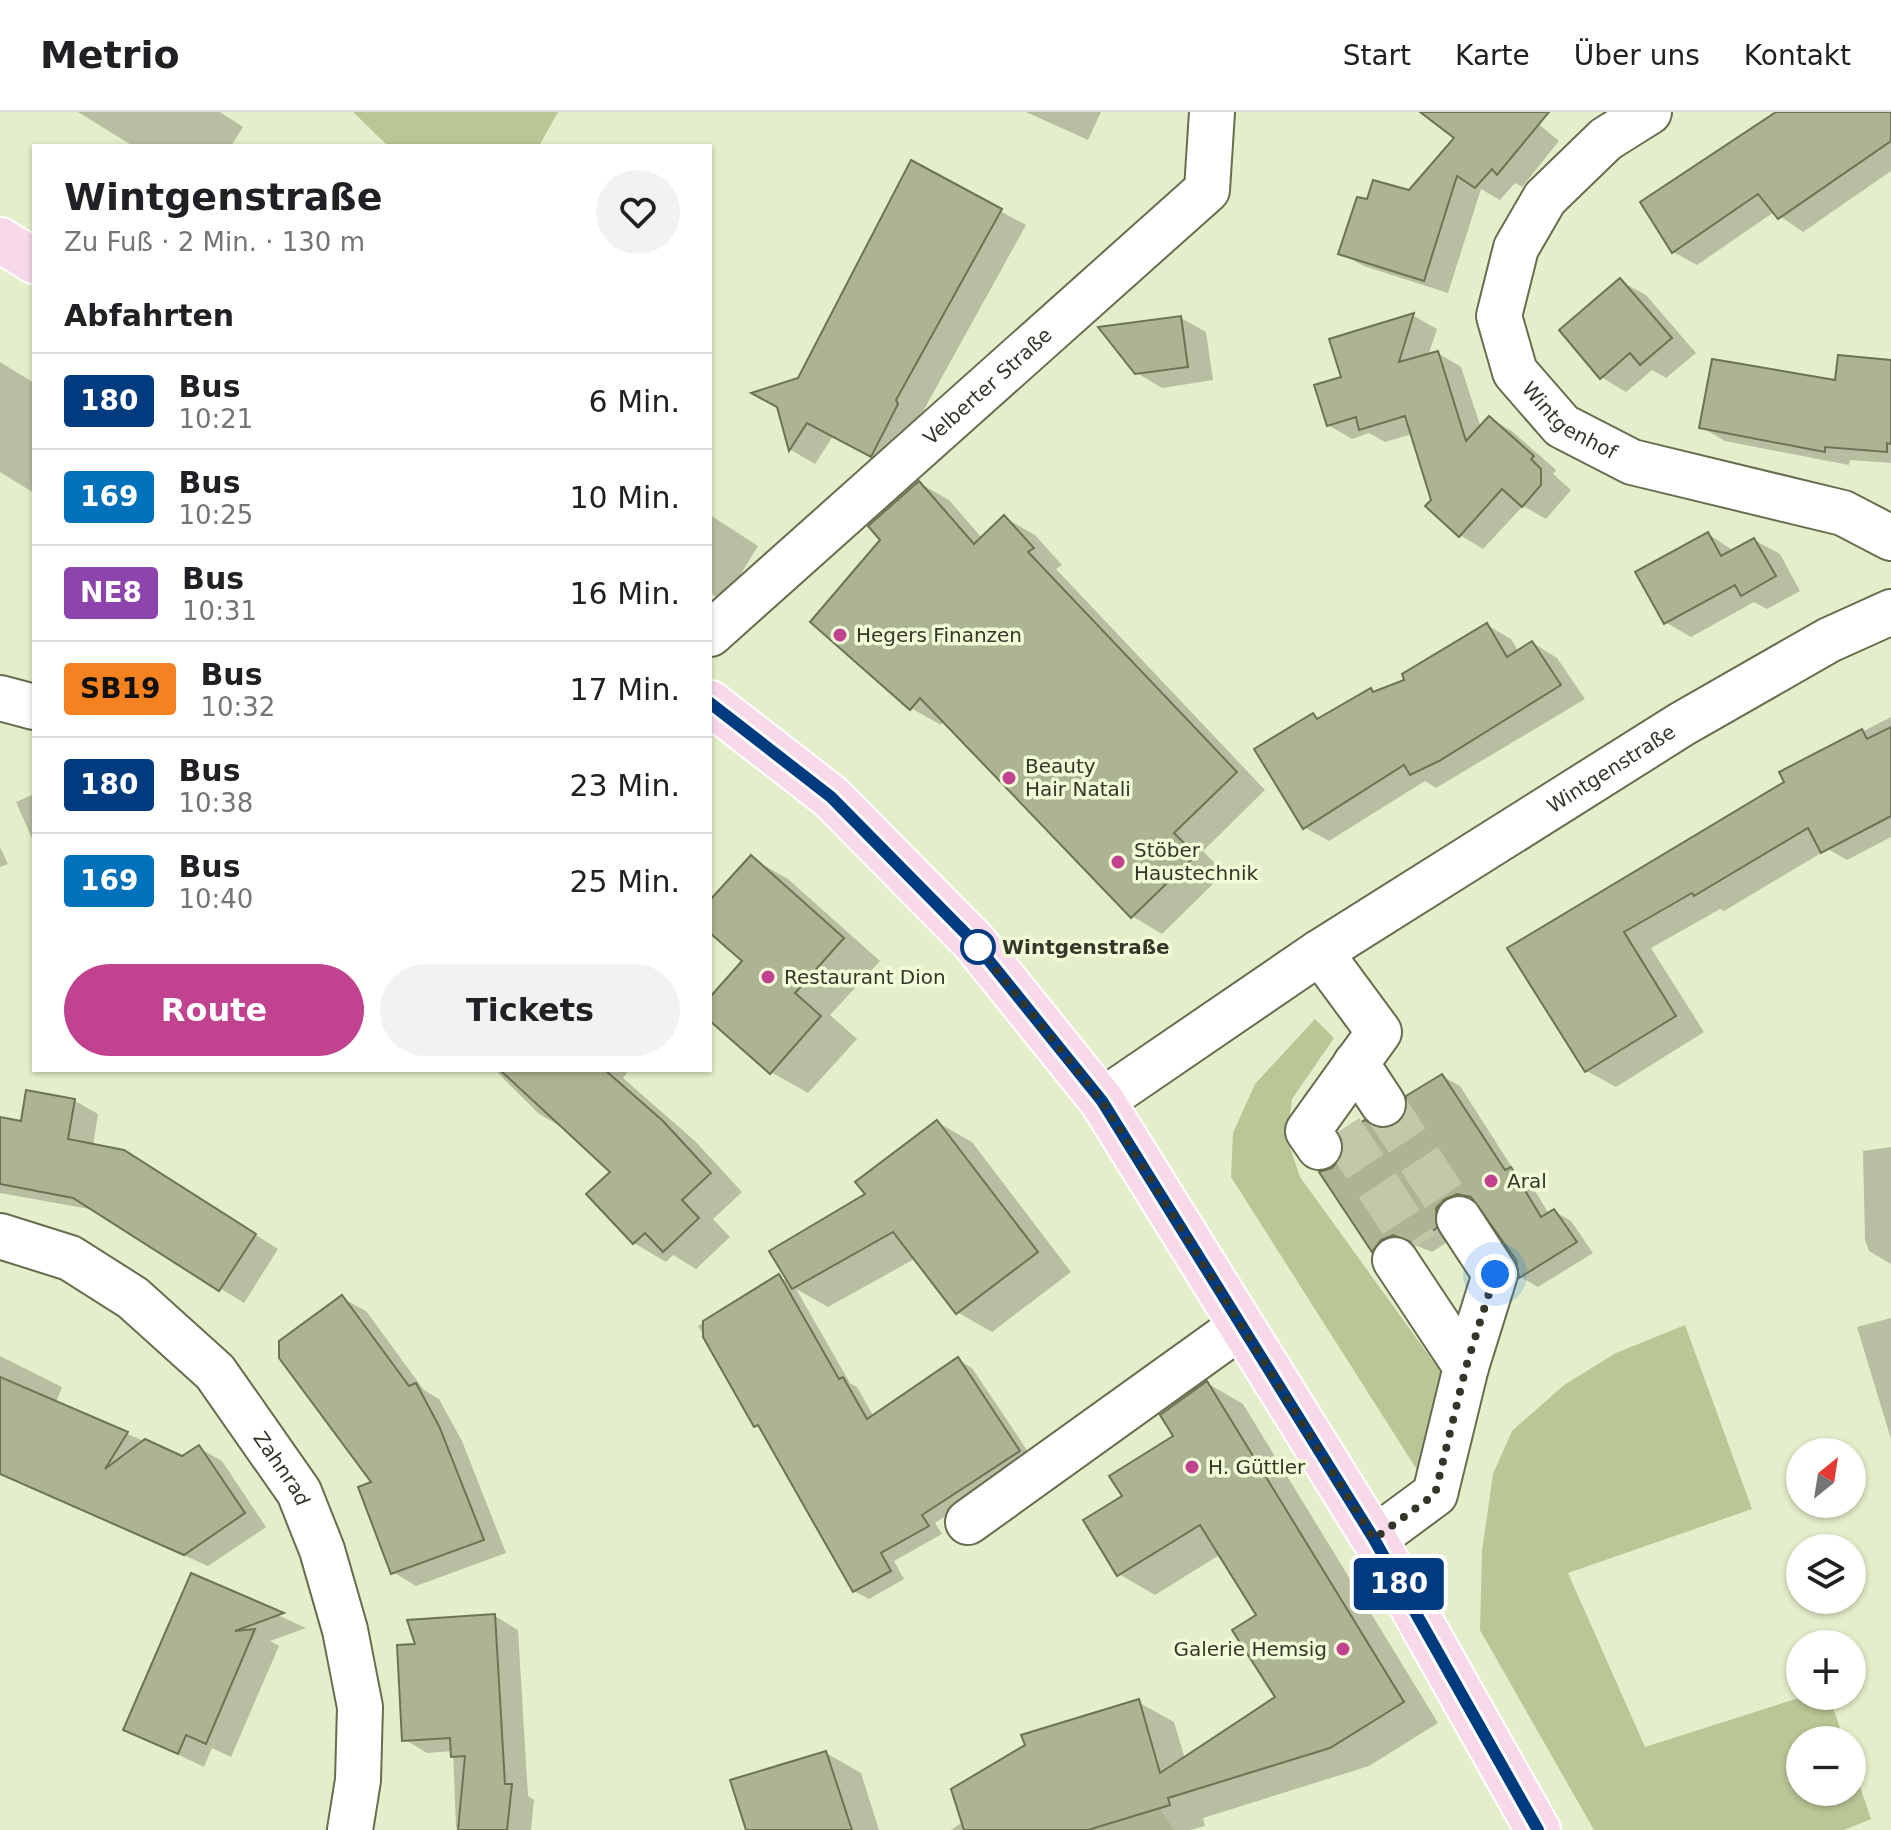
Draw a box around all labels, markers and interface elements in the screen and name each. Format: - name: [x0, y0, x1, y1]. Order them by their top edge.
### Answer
- text: Metrio: [40, 33, 180, 77]
- text: Start: [1343, 39, 1411, 72]
- text: Karte: [1455, 39, 1530, 72]
- text: Über uns: [1574, 39, 1700, 72]
- text: Kontakt: [1744, 39, 1851, 72]
- button: heart: [596, 170, 680, 254]
- text: Wintgenstraße: [64, 175, 382, 219]
- text: Zu Fuß · 2 Min. · 130 m: [64, 227, 365, 257]
- text: Abfahrten: [64, 298, 234, 333]
- street label: Velberter Straße: [918, 323, 1057, 450]
- text: Bus: [178, 369, 241, 404]
- street label: Wintgenhof: [1517, 377, 1622, 465]
- text: 180: [80, 384, 138, 417]
- text: 6 Min.: [589, 384, 680, 419]
- text: 10:21: [178, 404, 253, 434]
- text: Bus: [178, 465, 241, 500]
- text: 169: [80, 480, 138, 513]
- text: 10 Min.: [570, 480, 680, 515]
- text: 10:25: [178, 500, 253, 530]
- text: Bus: [182, 561, 244, 596]
- text: NE8: [80, 576, 142, 609]
- text: 16 Min.: [570, 576, 680, 611]
- text: 10:31: [182, 596, 257, 626]
- place label: Hegers Finanzen: [856, 623, 1022, 647]
- marker: Hegers Finanzen: [831, 626, 849, 644]
- text: Bus: [200, 657, 263, 692]
- text: SB19: [80, 672, 160, 705]
- text: 17 Min.: [570, 672, 680, 707]
- text: 10:32: [200, 692, 275, 722]
- street label: Wintgenstraße: [1543, 719, 1680, 818]
- text: Bus: [178, 753, 241, 788]
- place label: Beauty Hair Natali: [1025, 754, 1131, 801]
- text: 180: [80, 768, 138, 801]
- text: 23 Min.: [570, 768, 680, 803]
- marker: Beauty Hair Natali: [1000, 769, 1018, 787]
- text: 10:38: [178, 788, 253, 818]
- place label: Stöber Haustechnik: [1134, 838, 1258, 885]
- text: Bus: [178, 849, 241, 884]
- marker: Stöber Haustechnik: [1109, 853, 1127, 871]
- text: 169: [80, 864, 138, 897]
- text: 25 Min.: [570, 864, 680, 899]
- text: 10:40: [178, 884, 253, 914]
- marker: Wintgenstraße: [961, 930, 995, 964]
- place label: Wintgenstraße: [1002, 935, 1170, 959]
- button: Route: [64, 964, 364, 1056]
- button: Tickets: [380, 964, 680, 1056]
- place label: Restaurant Dion: [784, 965, 946, 989]
- marker: Restaurant Dion: [759, 968, 777, 986]
- place label: Aral: [1507, 1169, 1547, 1193]
- marker: Aral: [1482, 1172, 1500, 1190]
- your location: [1475, 1254, 1515, 1294]
- street label: Zahnrad: [248, 1427, 315, 1509]
- north arrow: [1786, 1438, 1866, 1518]
- map controls: [1786, 1438, 1866, 1806]
- place label: H. Güttler: [1208, 1455, 1306, 1479]
- marker: H. Güttler: [1183, 1458, 1201, 1476]
- button: layers: [1786, 1534, 1866, 1614]
- line badge: 180: [1353, 1558, 1445, 1610]
- text: 180: [1370, 1567, 1428, 1600]
- button: +: [1786, 1630, 1866, 1710]
- place label: Galerie Hemsig: [1173, 1637, 1327, 1661]
- marker: Galerie Hemsig: [1334, 1640, 1352, 1658]
- button: −: [1786, 1726, 1866, 1806]

